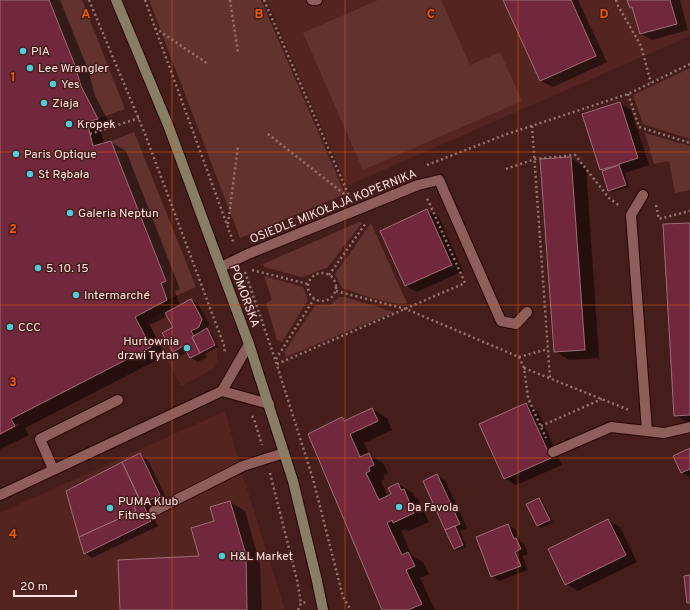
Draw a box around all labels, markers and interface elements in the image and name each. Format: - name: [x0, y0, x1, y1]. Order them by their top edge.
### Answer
- text: A: [81, 7, 91, 23]
- text: B: [255, 7, 264, 23]
- text: C: [427, 7, 435, 23]
- text: D: [599, 7, 609, 23]
- place label: PIA: [31, 44, 50, 60]
- marker: PIA: [18, 46, 28, 56]
- place label: Lee Wrangler: [38, 61, 109, 77]
- marker: Lee Wrangler: [25, 63, 35, 73]
- text: 1: [10, 70, 16, 86]
- place label: Yes: [61, 77, 80, 93]
- marker: Yes: [48, 79, 58, 89]
- place label: Ziaja: [52, 96, 79, 112]
- marker: Ziaja: [39, 98, 49, 108]
- place label: Kropek: [77, 117, 116, 133]
- marker: Kropek: [64, 119, 74, 129]
- place label: Paris Optique: [24, 147, 97, 163]
- marker: Paris Optique: [11, 149, 21, 159]
- street label: OSIEDLE MIKOŁAJA KOPERNIKA: [248, 166, 419, 248]
- place label: St Rąbała: [38, 167, 89, 183]
- marker: St Rąbała: [25, 169, 35, 179]
- place label: Galeria Neptun: [78, 206, 159, 222]
- marker: Galeria Neptun: [65, 208, 75, 218]
- text: 2: [9, 222, 17, 238]
- place label: 5. 10. 15: [46, 261, 89, 277]
- marker: 5. 10. 15: [33, 263, 43, 273]
- street label: POMORSKA: [225, 263, 263, 330]
- place label: Intermarché: [84, 288, 150, 304]
- marker: Intermarché: [71, 290, 81, 300]
- place label: CCC: [18, 320, 41, 336]
- marker: CCC: [5, 322, 15, 332]
- place label: Hurtownia drzwi Tytan: [117, 334, 179, 364]
- marker: Hurtownia drzwi Tytan: [182, 343, 192, 353]
- text: 3: [9, 375, 17, 391]
- place label: PUMA Klub Fitness: [118, 494, 178, 524]
- place label: Da Favola: [407, 500, 458, 516]
- marker: Da Favola: [394, 502, 404, 512]
- marker: PUMA Klub Fitness: [105, 503, 115, 513]
- text: 4: [9, 527, 17, 543]
- place label: H&L Market: [230, 549, 293, 565]
- marker: H&L Market: [217, 551, 227, 561]
- scale bar: [14, 572, 76, 598]
- text: 20 m: [20, 579, 48, 595]

